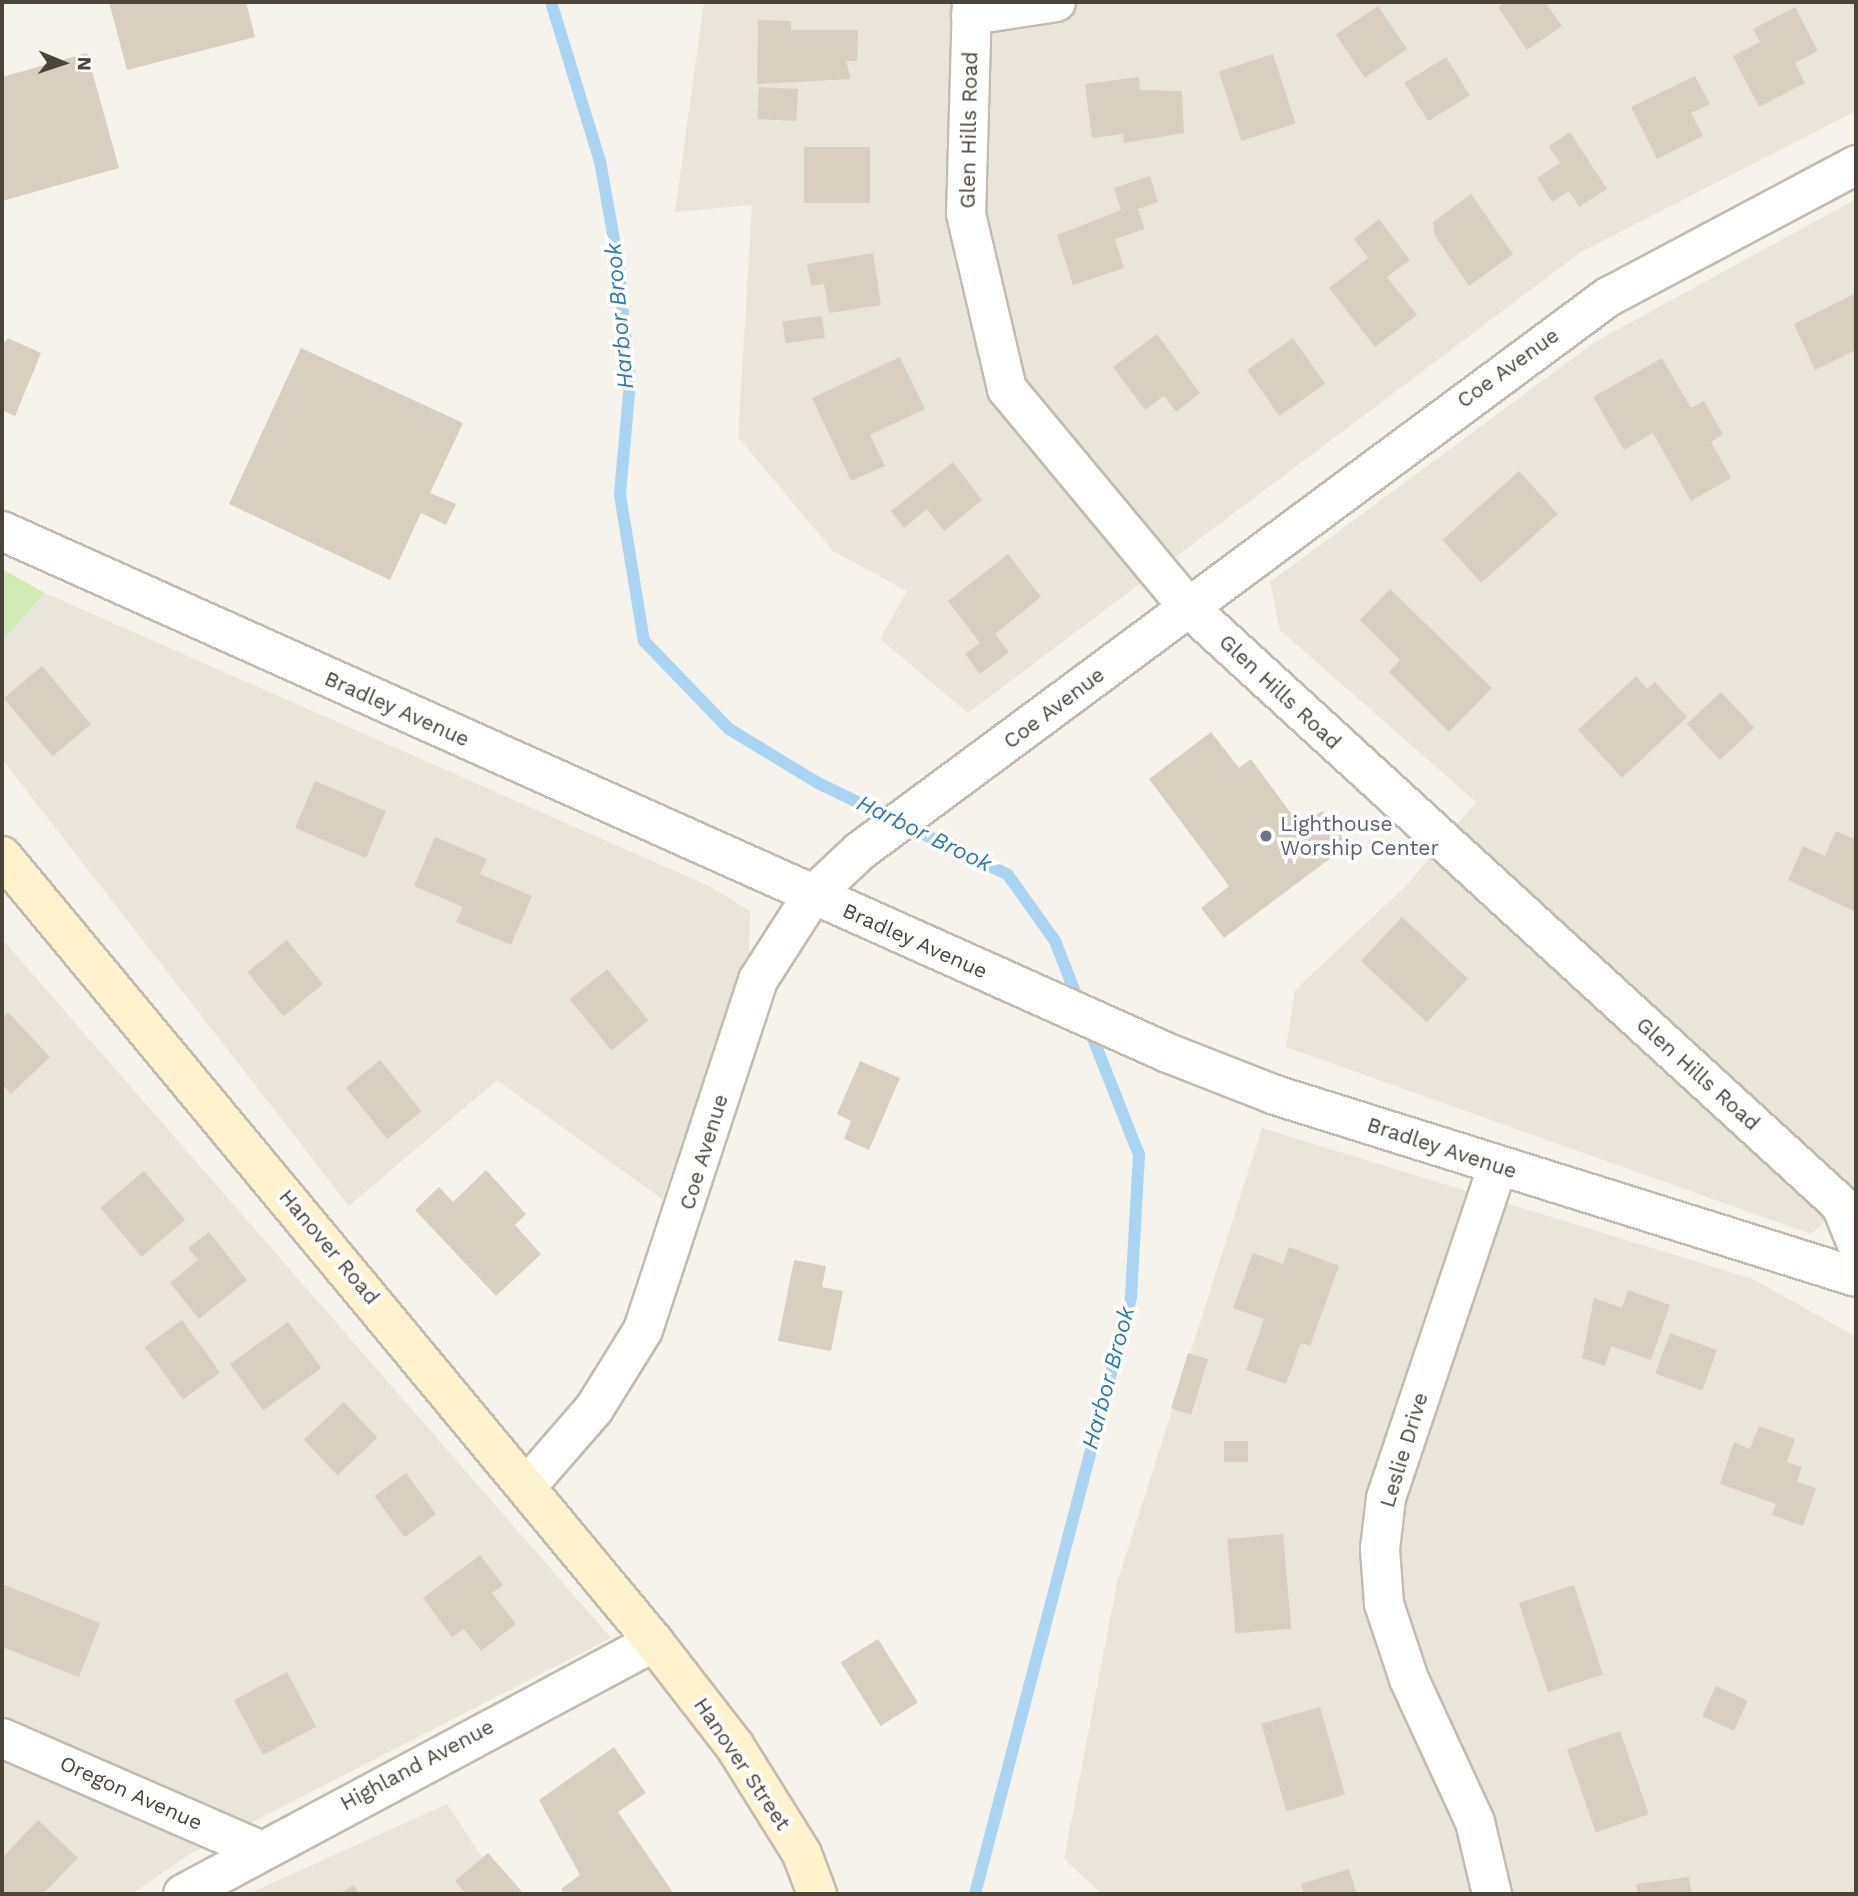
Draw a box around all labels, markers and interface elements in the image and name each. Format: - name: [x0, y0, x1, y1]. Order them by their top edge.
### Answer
- north arrow: [28, 28, 98, 98]
- street label: Glen Hills Road: [955, 51, 983, 209]
- text: N: [73, 56, 96, 71]
- water label: Harbor Brook: [600, 241, 640, 391]
- street label: Coe Avenue: [1452, 322, 1564, 414]
- street label: Glen Hills Road: [1214, 629, 1346, 755]
- street label: Coe Avenue: [998, 662, 1110, 754]
- street label: Bradley Avenue: [320, 665, 474, 753]
- water label: Harbor Brook: [852, 789, 996, 879]
- place label: Lighthouse Worship Center: [1280, 811, 1439, 861]
- marker: Lighthouse Worship Center: [1258, 828, 1274, 844]
- street label: Bradley Avenue: [838, 897, 992, 985]
- street label: Glen Hills Road: [1631, 1012, 1765, 1136]
- street label: Coe Avenue: [674, 1091, 734, 1213]
- street label: Bradley Avenue: [1363, 1112, 1521, 1184]
- street label: Hanover Road: [273, 1184, 385, 1310]
- water label: Harbor Brook: [1077, 1303, 1141, 1453]
- street label: Leslie Drive: [1375, 1389, 1433, 1511]
- street label: Hanover Street: [688, 1693, 796, 1835]
- street label: Highland Avenue: [336, 1714, 498, 1816]
- street label: Oregon Avenue: [55, 1750, 207, 1836]

